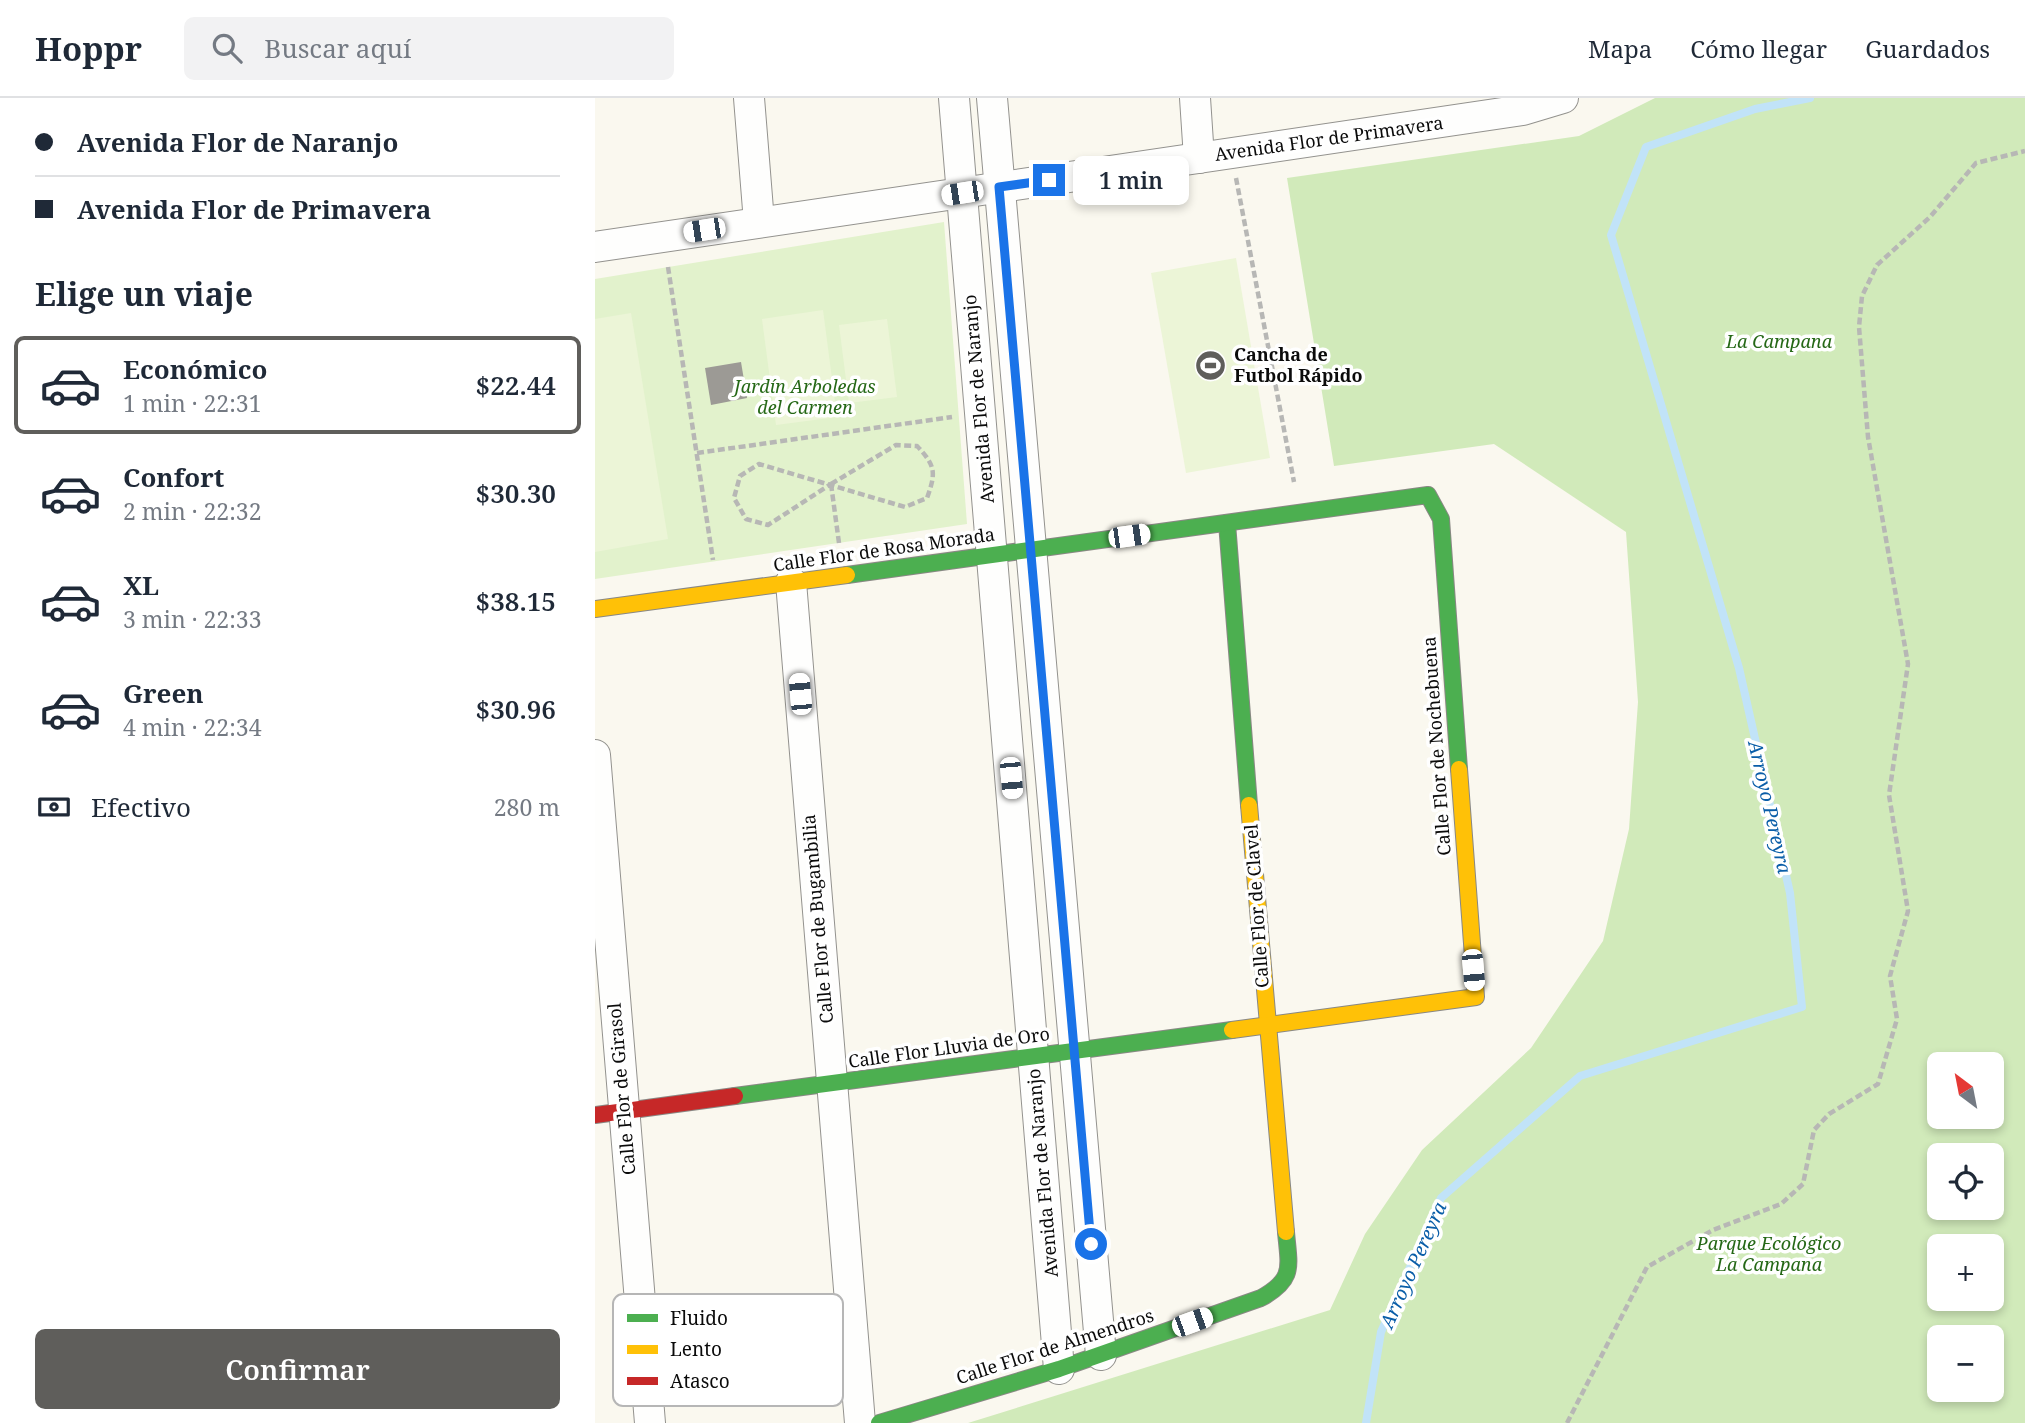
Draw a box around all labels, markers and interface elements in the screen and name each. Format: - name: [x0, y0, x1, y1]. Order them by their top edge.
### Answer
- search box: [184, 17, 674, 80]
- text: Hoppr: [35, 26, 142, 71]
- icon: search: [208, 29, 246, 67]
- text: Buscar aquí: [264, 30, 411, 66]
- text: Mapa: [1588, 32, 1652, 65]
- text: Cómo llegar: [1690, 32, 1827, 65]
- text: Guardados: [1865, 32, 1990, 65]
- street label: Avenida Flor de Primavera: [1213, 110, 1445, 166]
- text: Avenida Flor de Naranjo: [77, 124, 399, 160]
- callout: 1 min: [1073, 155, 1189, 204]
- route end: [1033, 164, 1065, 196]
- text: 1 min: [1099, 164, 1163, 196]
- car: [940, 179, 985, 207]
- text: Avenida Flor de Primavera: [77, 191, 431, 227]
- car: [682, 216, 727, 244]
- text: Elige un viaje: [35, 272, 253, 315]
- street label: Avenida Flor de Naranjo: [957, 294, 999, 504]
- park label: La Campana: [1725, 329, 1833, 353]
- place label: Cancha de Futbol Rápido: [1234, 342, 1363, 387]
- sports icon: Cancha de Futbol Rápido: [1194, 348, 1228, 382]
- text: Económico: [123, 351, 267, 387]
- icon: car: [39, 354, 102, 417]
- text: $22.44: [476, 367, 556, 403]
- park label: Jardín Arboledas del Carmen: [731, 374, 876, 419]
- text: 1 min · 22:31: [123, 387, 261, 419]
- text: Confort: [123, 459, 224, 495]
- icon: car: [39, 462, 102, 525]
- text: $30.30: [476, 475, 556, 511]
- text: 2 min · 22:32: [123, 495, 261, 527]
- street label: Calle Flor de Rosa Morada: [771, 522, 996, 576]
- car: [1107, 523, 1152, 549]
- text: XL: [123, 567, 159, 603]
- icon: car: [39, 570, 102, 633]
- text: $38.15: [476, 583, 556, 619]
- text: 3 min · 22:33: [123, 603, 261, 635]
- street label: Calle Flor de Nochebuena: [1416, 636, 1456, 856]
- car: [788, 672, 813, 716]
- text: Green: [123, 675, 204, 711]
- icon: car: [39, 678, 102, 741]
- text: $30.96: [476, 691, 556, 727]
- text: 4 min · 22:34: [123, 711, 261, 743]
- water label: Arroyo Pereyra: [1742, 736, 1798, 876]
- car: [999, 756, 1024, 800]
- icon: cash: [35, 788, 73, 826]
- text: Efectivo: [91, 789, 191, 825]
- text: 280 m: [494, 791, 560, 823]
- street label: Calle Flor de Bugambilia: [796, 813, 838, 1025]
- street label: Calle Flor de Clavel: [1238, 823, 1274, 989]
- car: [1461, 948, 1486, 992]
- street label: Calle Flor de Girasol: [601, 1002, 640, 1176]
- street label: Calle Flor Lluvia de Oro: [847, 1021, 1051, 1073]
- north arrow: [1927, 1052, 2004, 1129]
- map controls: [1927, 1052, 2004, 1402]
- street label: Avenida Flor de Naranjo: [1021, 1068, 1063, 1278]
- button: locate: [1927, 1143, 2004, 1220]
- water label: Arroyo Pereyra: [1373, 1198, 1452, 1334]
- route start: [1075, 1228, 1107, 1260]
- park label: Parque Ecológico La Campana: [1696, 1231, 1841, 1276]
- button: +: [1927, 1234, 2004, 1311]
- legend: [613, 1294, 843, 1406]
- street label: Calle Flor de Almendros: [953, 1303, 1157, 1389]
- text: Fluido: [670, 1305, 728, 1331]
- car: [1169, 1305, 1216, 1339]
- button: −: [1927, 1325, 2004, 1402]
- button: Confirmar: [35, 1329, 560, 1409]
- text: Lento: [670, 1336, 722, 1362]
- text: Atasco: [670, 1368, 730, 1394]

